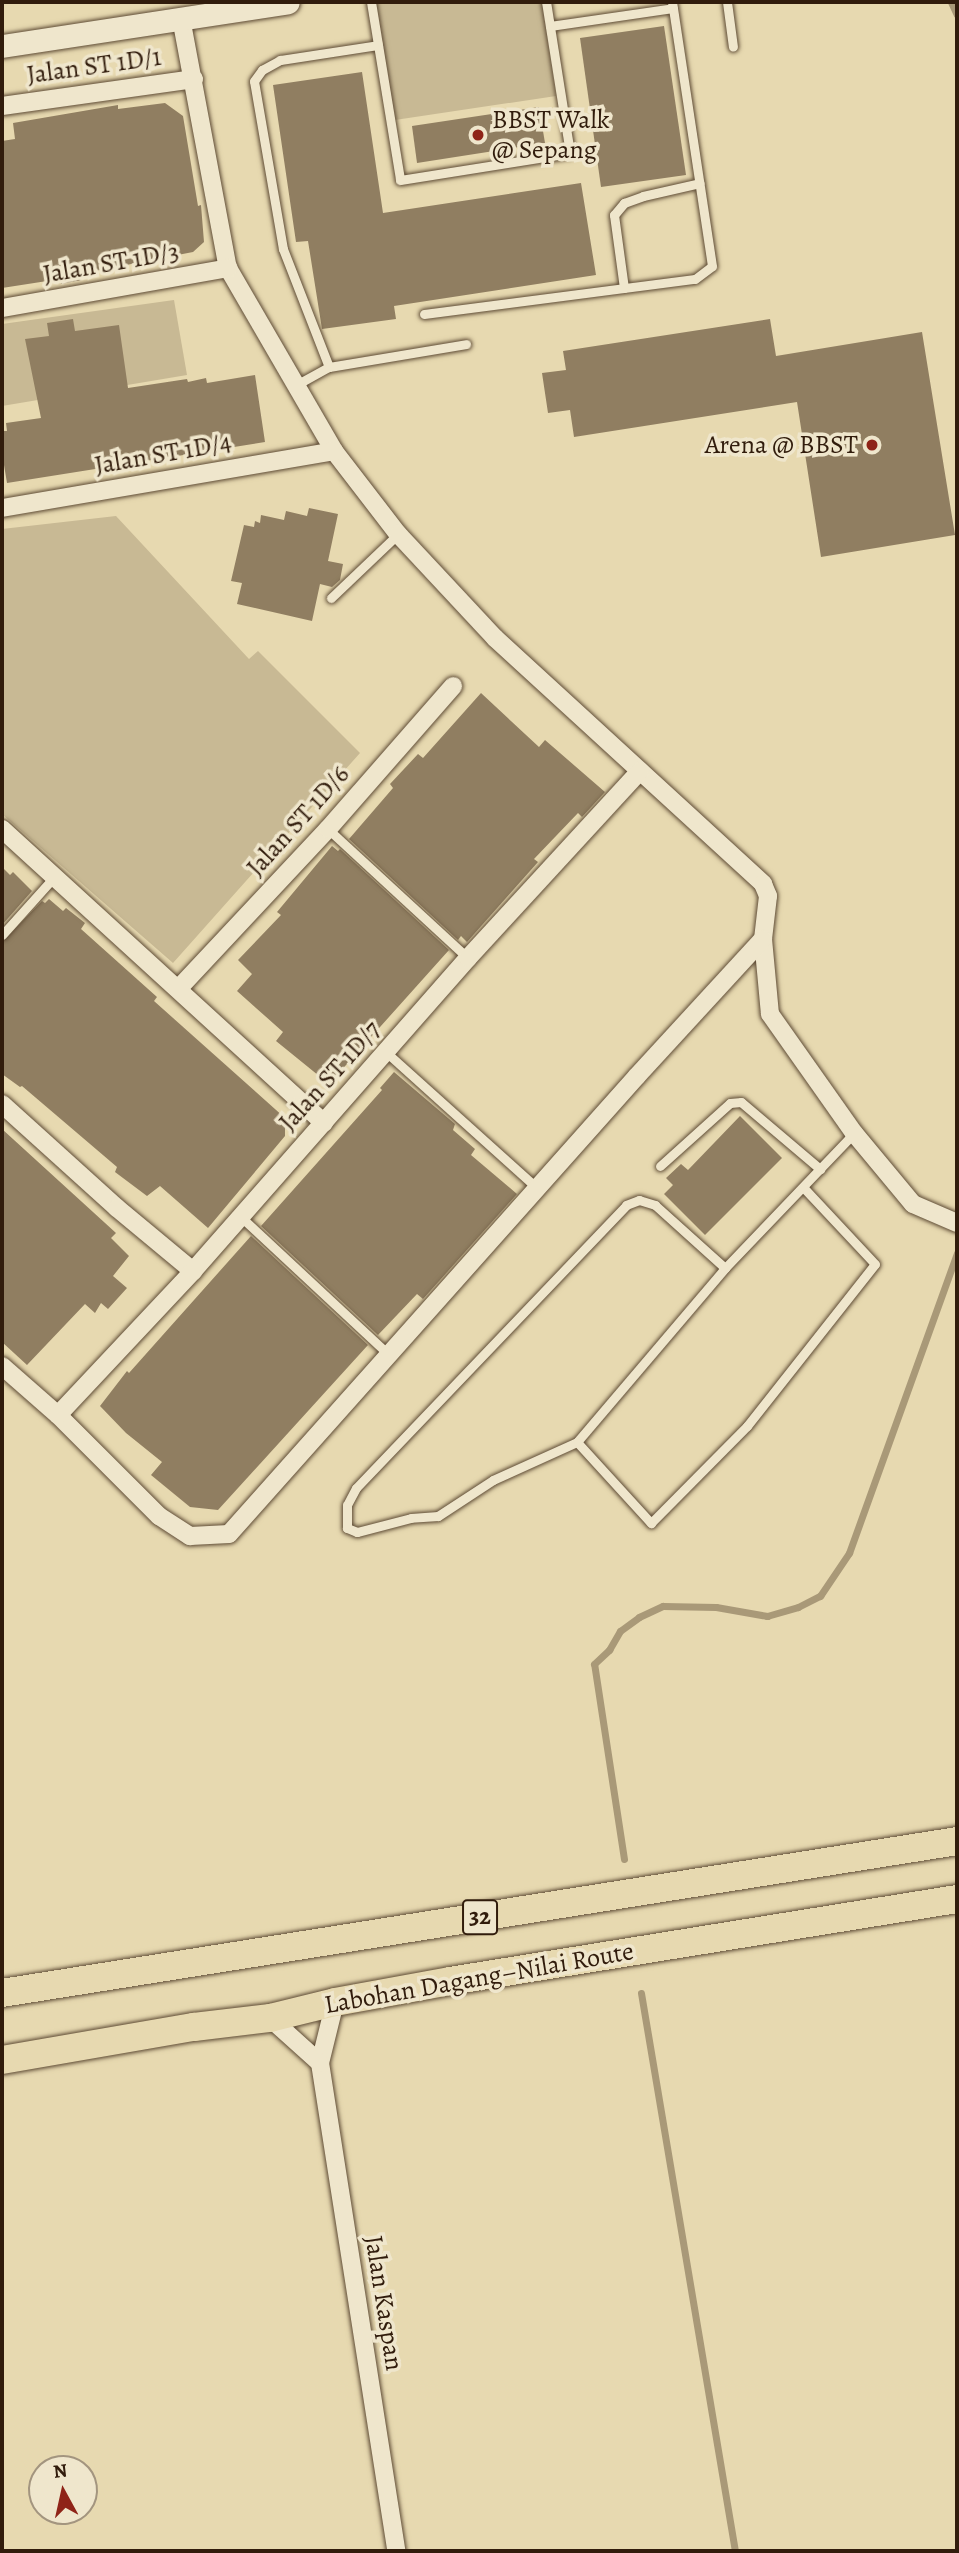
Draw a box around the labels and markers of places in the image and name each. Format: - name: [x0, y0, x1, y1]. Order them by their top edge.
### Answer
- place label: BBST Walk @ Sepang: [492, 104, 610, 166]
- marker: BBST Walk @ Sepang: [470, 127, 486, 143]
- place label: Arena @ BBST: [705, 429, 858, 461]
- marker: Arena @ BBST: [864, 437, 880, 453]

